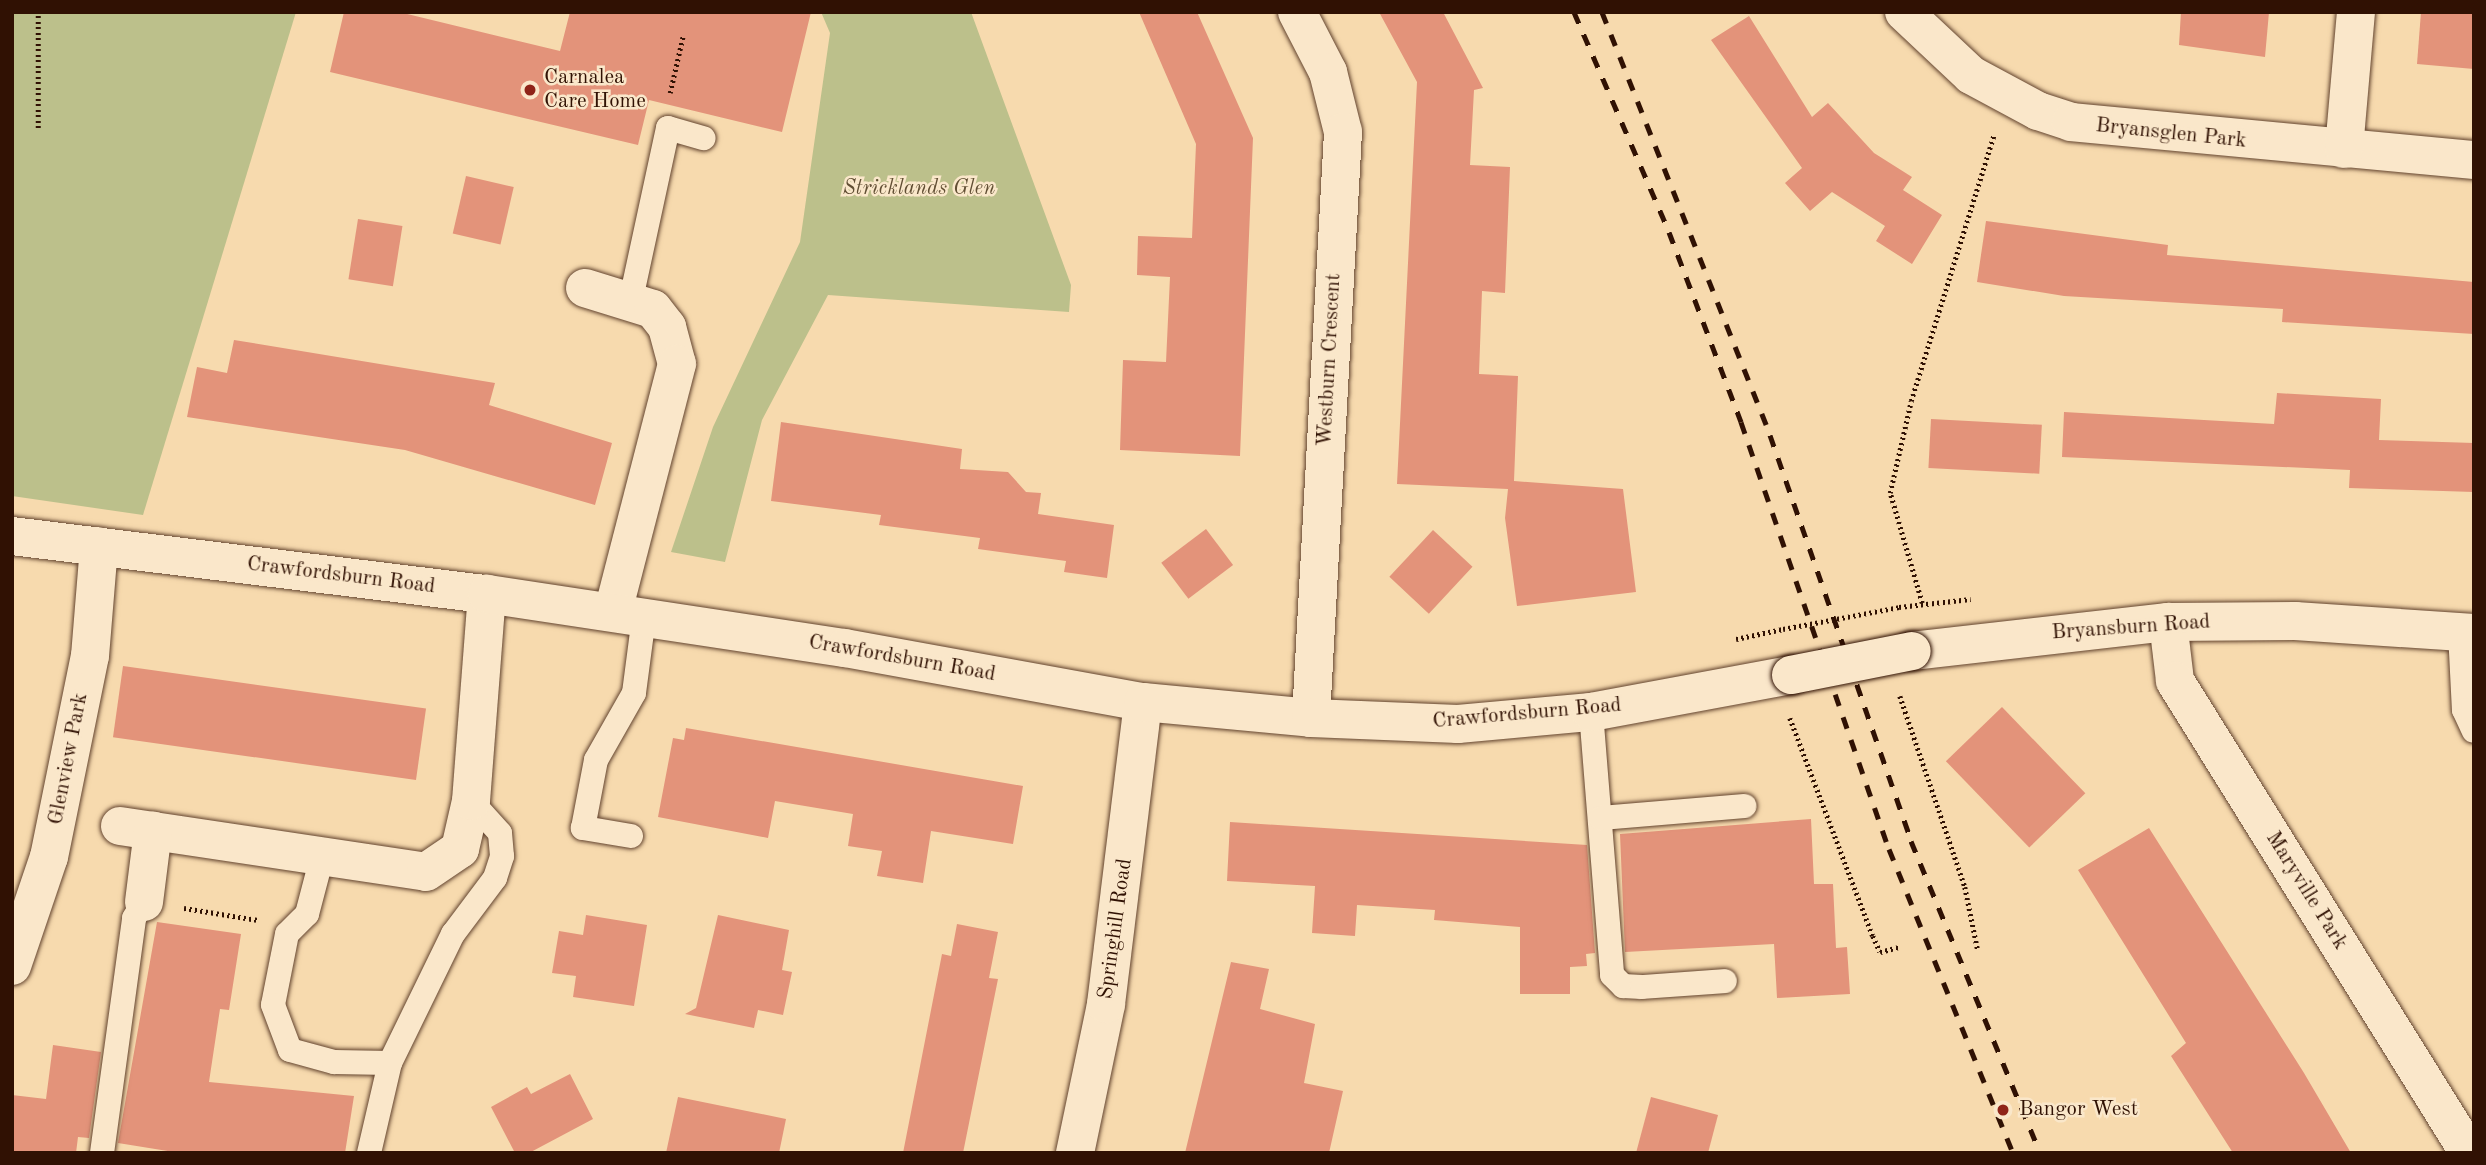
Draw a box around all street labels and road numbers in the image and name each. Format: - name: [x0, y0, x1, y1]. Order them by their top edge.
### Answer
- street label: Bryansglen Park: [2094, 114, 2248, 154]
- street label: Westburn Crescent: [1313, 273, 1347, 447]
- street label: Crawfordsburn Road: [245, 552, 437, 600]
- street label: Bryansburn Road: [2051, 610, 2211, 646]
- street label: Crawfordsburn Road: [807, 630, 997, 688]
- street label: Glenview Park: [44, 691, 94, 827]
- street label: Crawfordsburn Road: [1432, 693, 1622, 735]
- street label: Maryville Park: [2260, 827, 2352, 955]
- street label: Springhill Road: [1094, 857, 1138, 1001]

